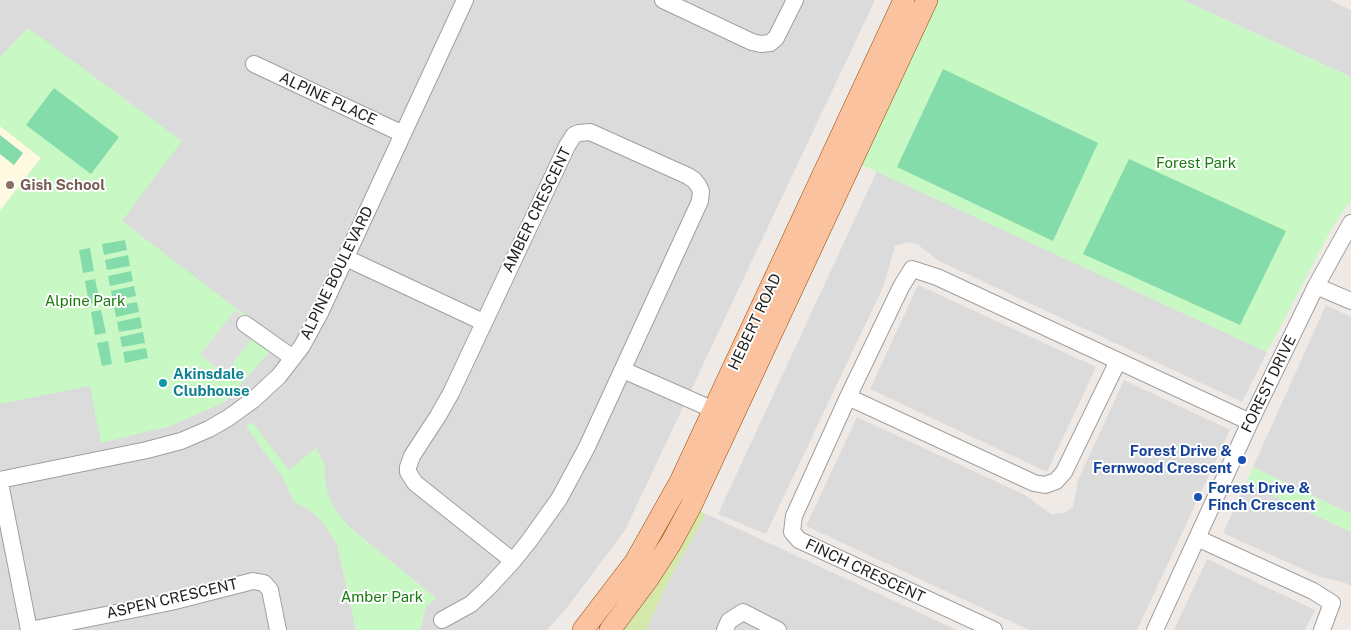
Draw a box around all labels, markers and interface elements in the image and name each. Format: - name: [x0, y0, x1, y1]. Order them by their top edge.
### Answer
- street label: ALPINE PLACE: [276, 69, 380, 129]
- street label: AMBER CRESCENT: [499, 145, 575, 275]
- park label: Forest Park: [1156, 154, 1236, 172]
- place label: Gish School: [20, 176, 105, 194]
- marker: Gish School: [4, 179, 16, 191]
- street label: ALPINE BOULEVARD: [297, 203, 377, 343]
- street label: HEBERT ROAD: [725, 271, 785, 373]
- park label: Alpine Park: [45, 292, 125, 310]
- street label: FOREST DRIVE: [1238, 332, 1300, 436]
- place label: Akinsdale Clubhouse: [173, 365, 250, 400]
- marker: Akinsdale Clubhouse: [157, 377, 169, 389]
- place label: Forest Drive & Fernwood Crescent: [1093, 442, 1232, 477]
- marker: Forest Drive & Fernwood Crescent: [1236, 454, 1248, 466]
- place label: Forest Drive & Finch Crescent: [1208, 479, 1316, 514]
- marker: Forest Drive & Finch Crescent: [1192, 491, 1204, 503]
- street label: FINCH CRESCENT: [802, 535, 928, 607]
- street label: ASPEN CRESCENT: [105, 575, 239, 623]
- park label: Amber Park: [341, 588, 423, 606]

